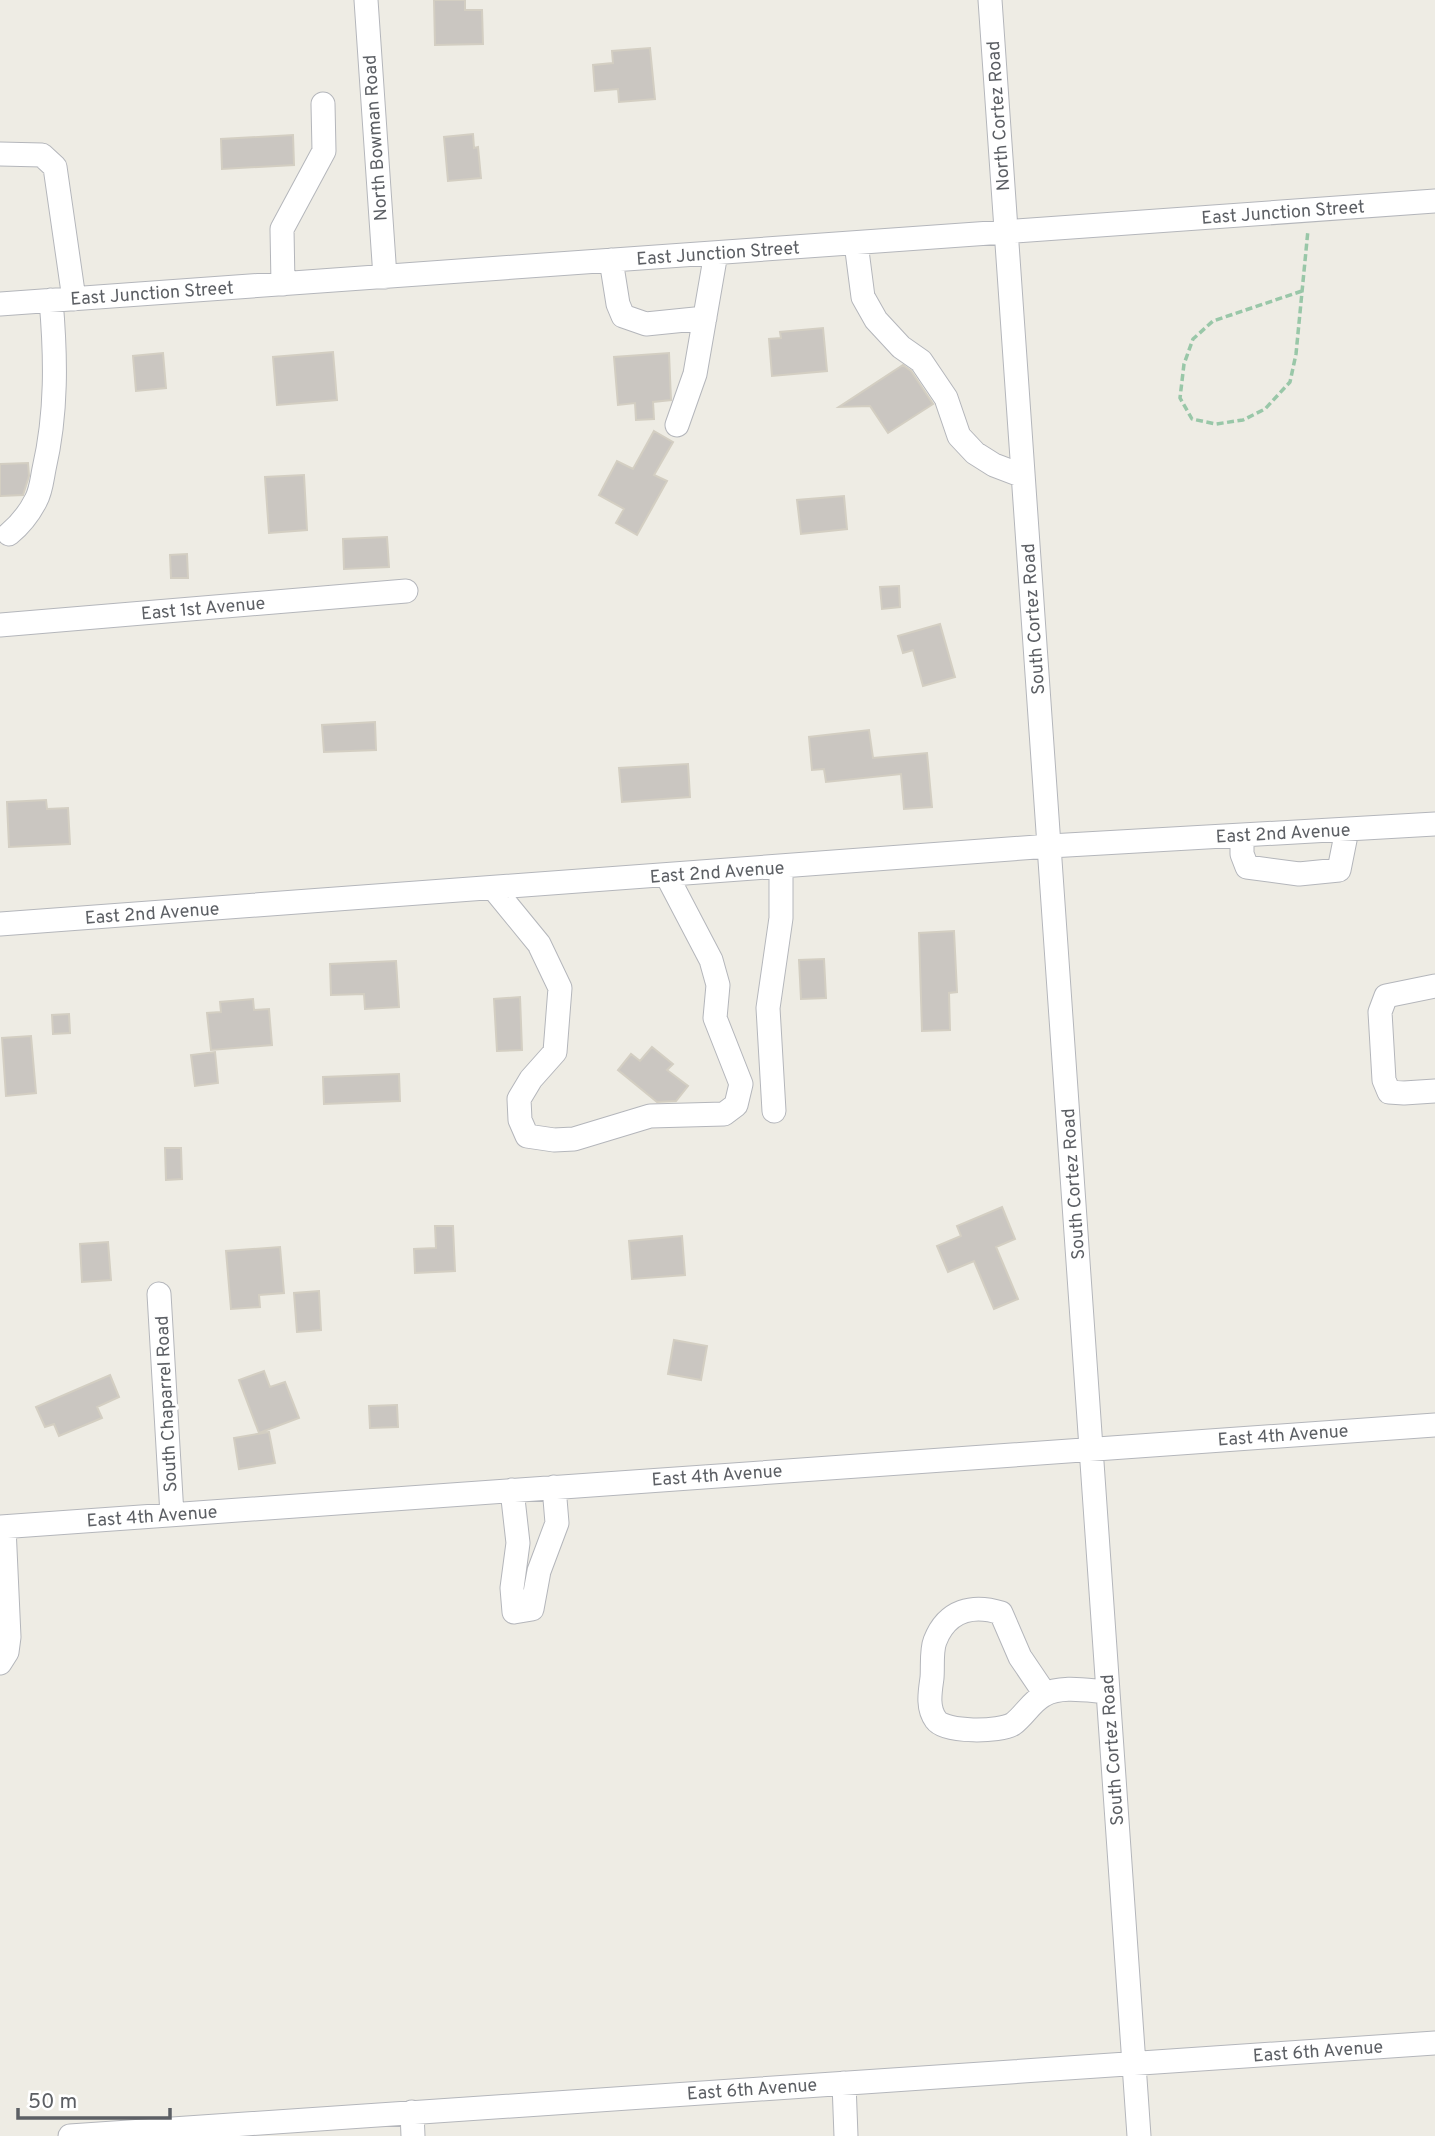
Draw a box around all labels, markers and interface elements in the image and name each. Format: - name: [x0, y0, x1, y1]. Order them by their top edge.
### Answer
- street label: North Cortez Road: [983, 40, 1016, 192]
- street label: North Bowman Road: [359, 54, 394, 222]
- street label: East Junction Street: [1201, 196, 1366, 231]
- street label: East Junction Street: [636, 237, 801, 272]
- street label: East Junction Street: [70, 277, 235, 312]
- street label: South Cortez Road: [1018, 543, 1051, 695]
- street label: East 1st Avenue: [140, 593, 266, 626]
- street label: East 2nd Avenue: [1215, 819, 1351, 850]
- street label: East 2nd Avenue: [649, 857, 785, 890]
- street label: East 2nd Avenue: [84, 898, 220, 931]
- street label: South Cortez Road: [1058, 1108, 1091, 1260]
- street label: South Chaparrel Road: [151, 1315, 184, 1493]
- street label: East 4th Avenue: [1217, 1420, 1349, 1453]
- street label: East 4th Avenue: [651, 1460, 783, 1493]
- street label: East 4th Avenue: [86, 1501, 218, 1534]
- street label: South Cortez Road: [1097, 1674, 1130, 1826]
- street label: East 6th Avenue: [1252, 2036, 1384, 2069]
- street label: East 6th Avenue: [686, 2074, 818, 2107]
- scale bar: [18, 2076, 170, 2120]
- text: 50 m: [28, 2089, 77, 2116]

